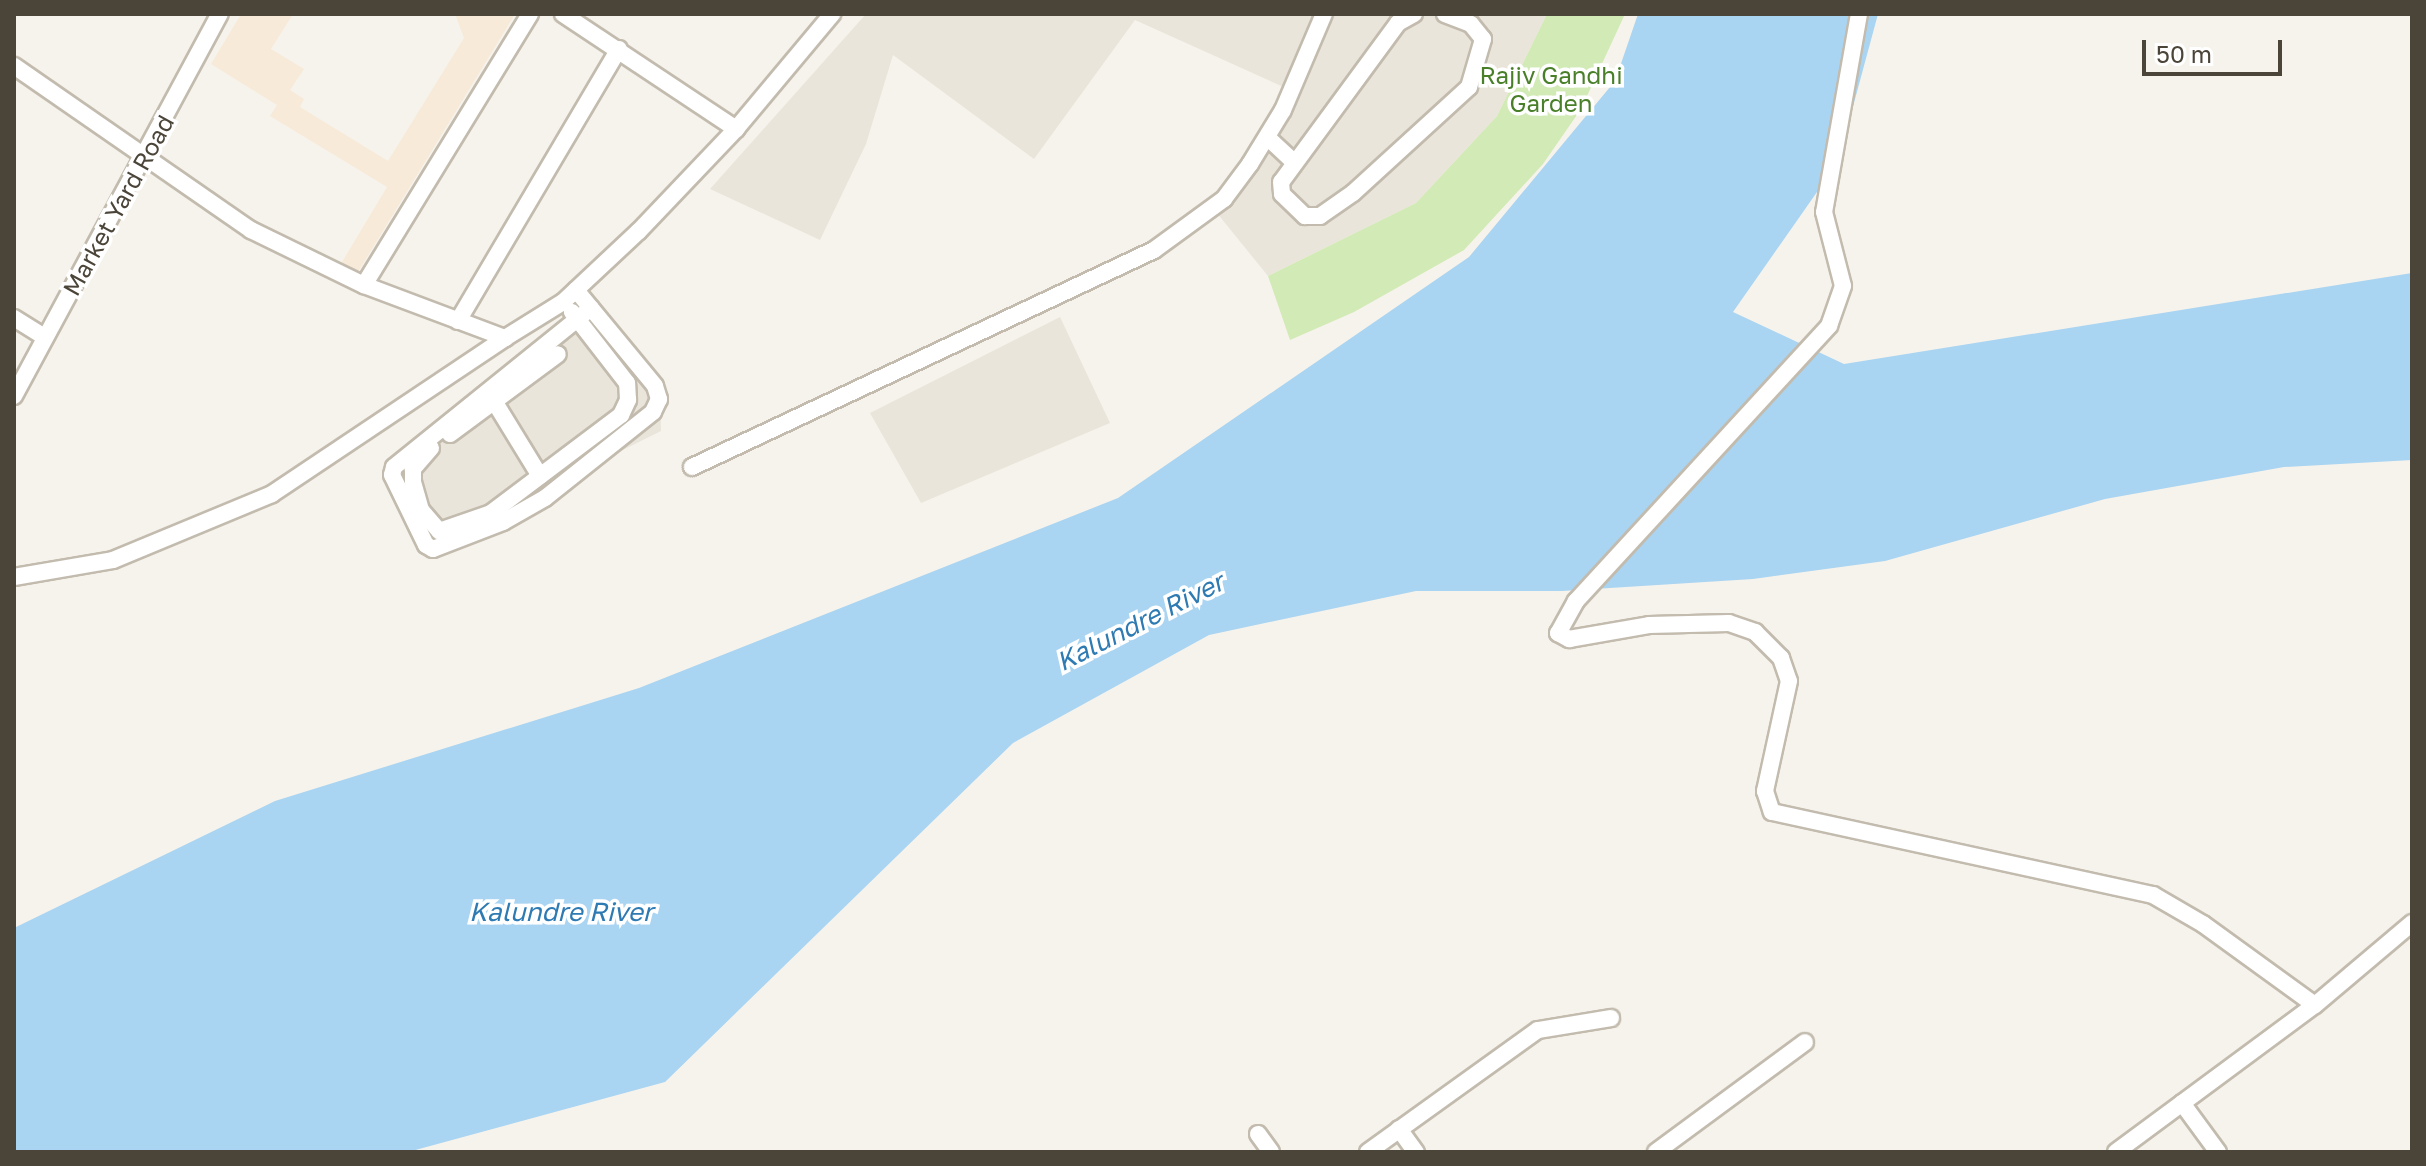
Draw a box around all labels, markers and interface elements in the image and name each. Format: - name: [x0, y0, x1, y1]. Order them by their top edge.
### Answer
- scale bar: [2146, 24, 2286, 74]
- text: 50 m: [2156, 39, 2212, 68]
- park label: Rajiv Gandhi Garden: [1479, 61, 1623, 117]
- street label: Market Yard Road: [56, 110, 180, 300]
- water label: Kalundre River: [1051, 566, 1229, 678]
- water label: Kalundre River: [469, 896, 653, 928]

